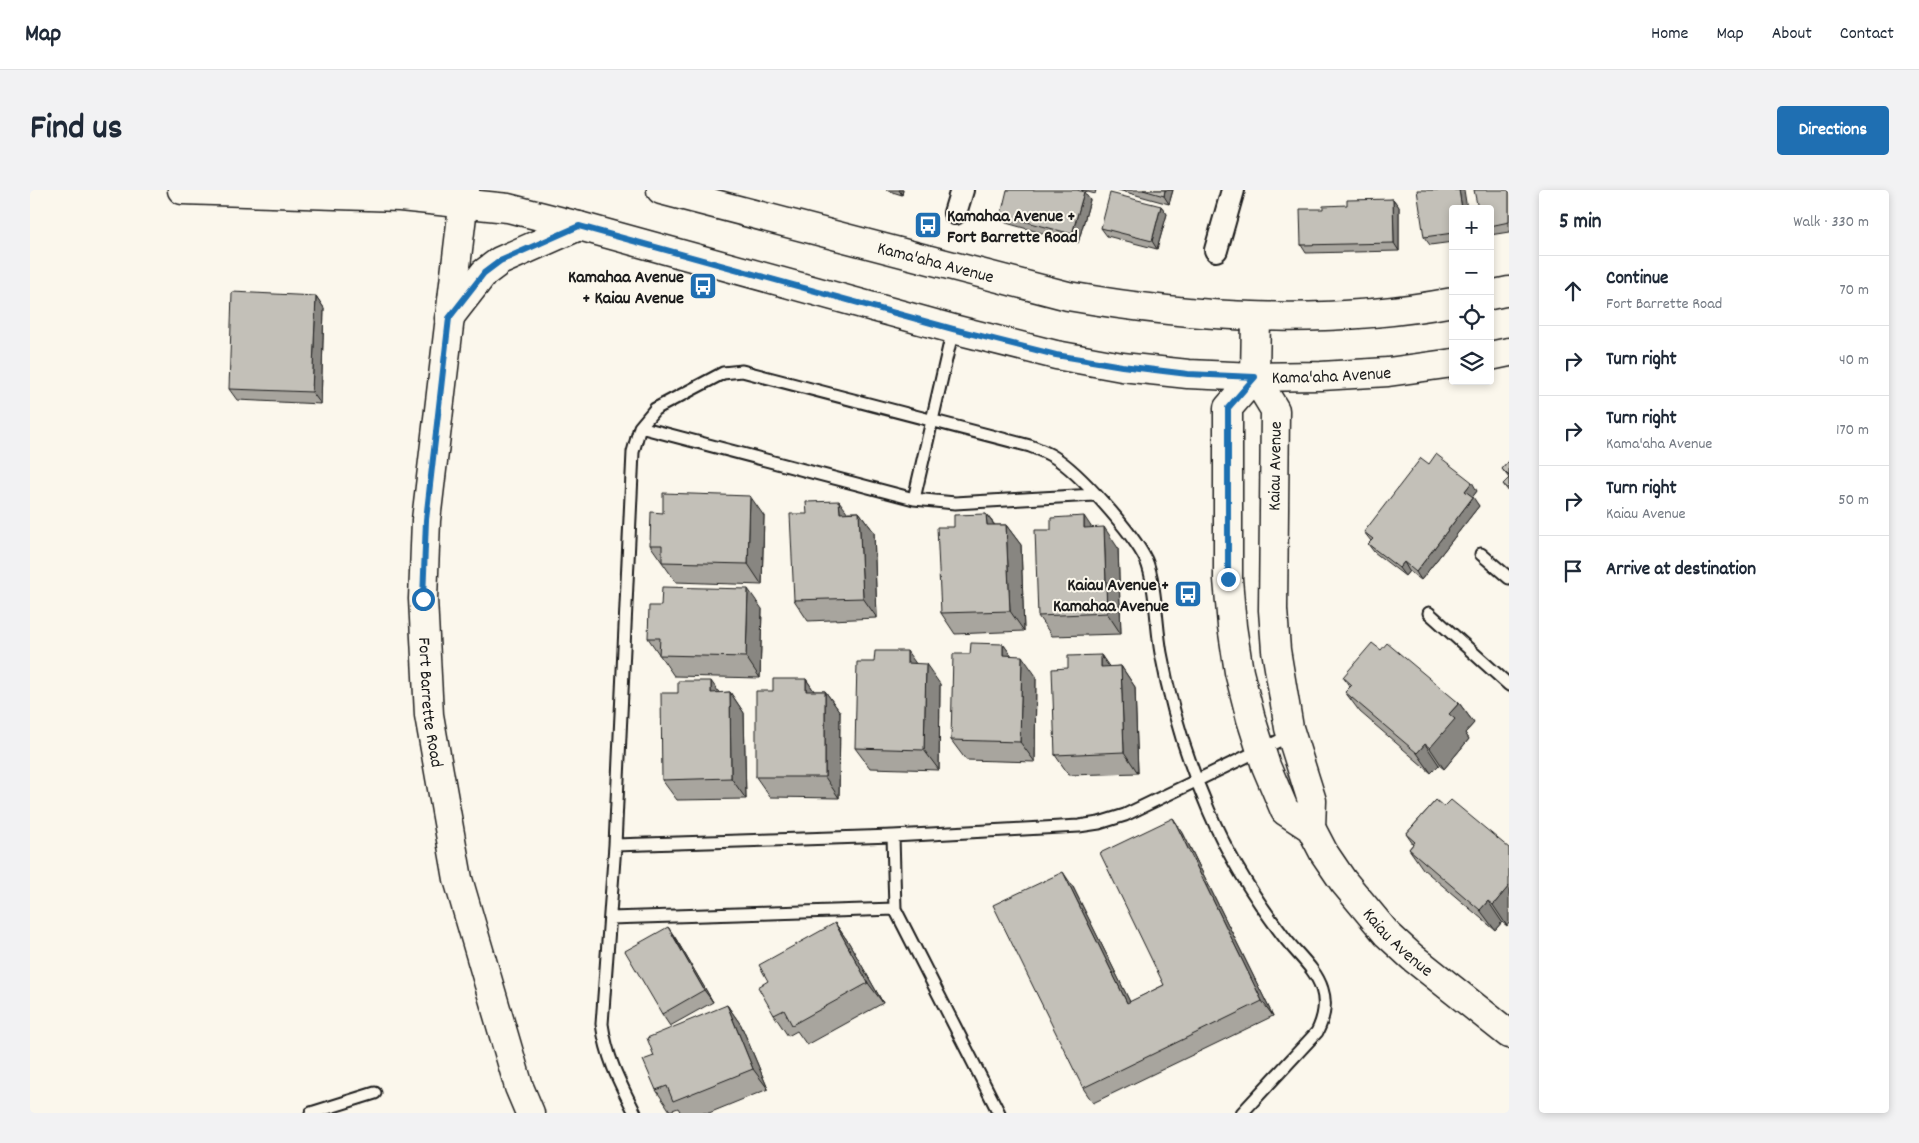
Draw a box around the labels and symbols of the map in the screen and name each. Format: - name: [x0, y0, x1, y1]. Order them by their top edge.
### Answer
- place label: Kamahaa Avenue + Fort Barrette Road: [947, 205, 1078, 251]
- bus stop icon: Kamahaa Avenue + Fort Barrette Road: [913, 210, 943, 240]
- street label: Kama'aha Avenue: [874, 237, 996, 291]
- place label: Kamahaa Avenue + Kaiau Avenue: [568, 266, 684, 312]
- bus stop icon: Kamahaa Avenue + Kaiau Avenue: [688, 271, 718, 301]
- street label: Kama'aha Avenue: [1271, 362, 1392, 392]
- street label: Kaiau Avenue: [1263, 421, 1290, 511]
- route end: [1217, 568, 1240, 591]
- place label: Kaiau Avenue + Kamahaa Avenue: [1053, 574, 1169, 620]
- bus stop icon: Kaiau Avenue + Kamahaa Avenue: [1173, 579, 1203, 609]
- route start: [412, 588, 435, 611]
- street label: Fort Barrette Road: [410, 637, 448, 770]
- street label: Kaiau Avenue: [1355, 904, 1437, 984]

